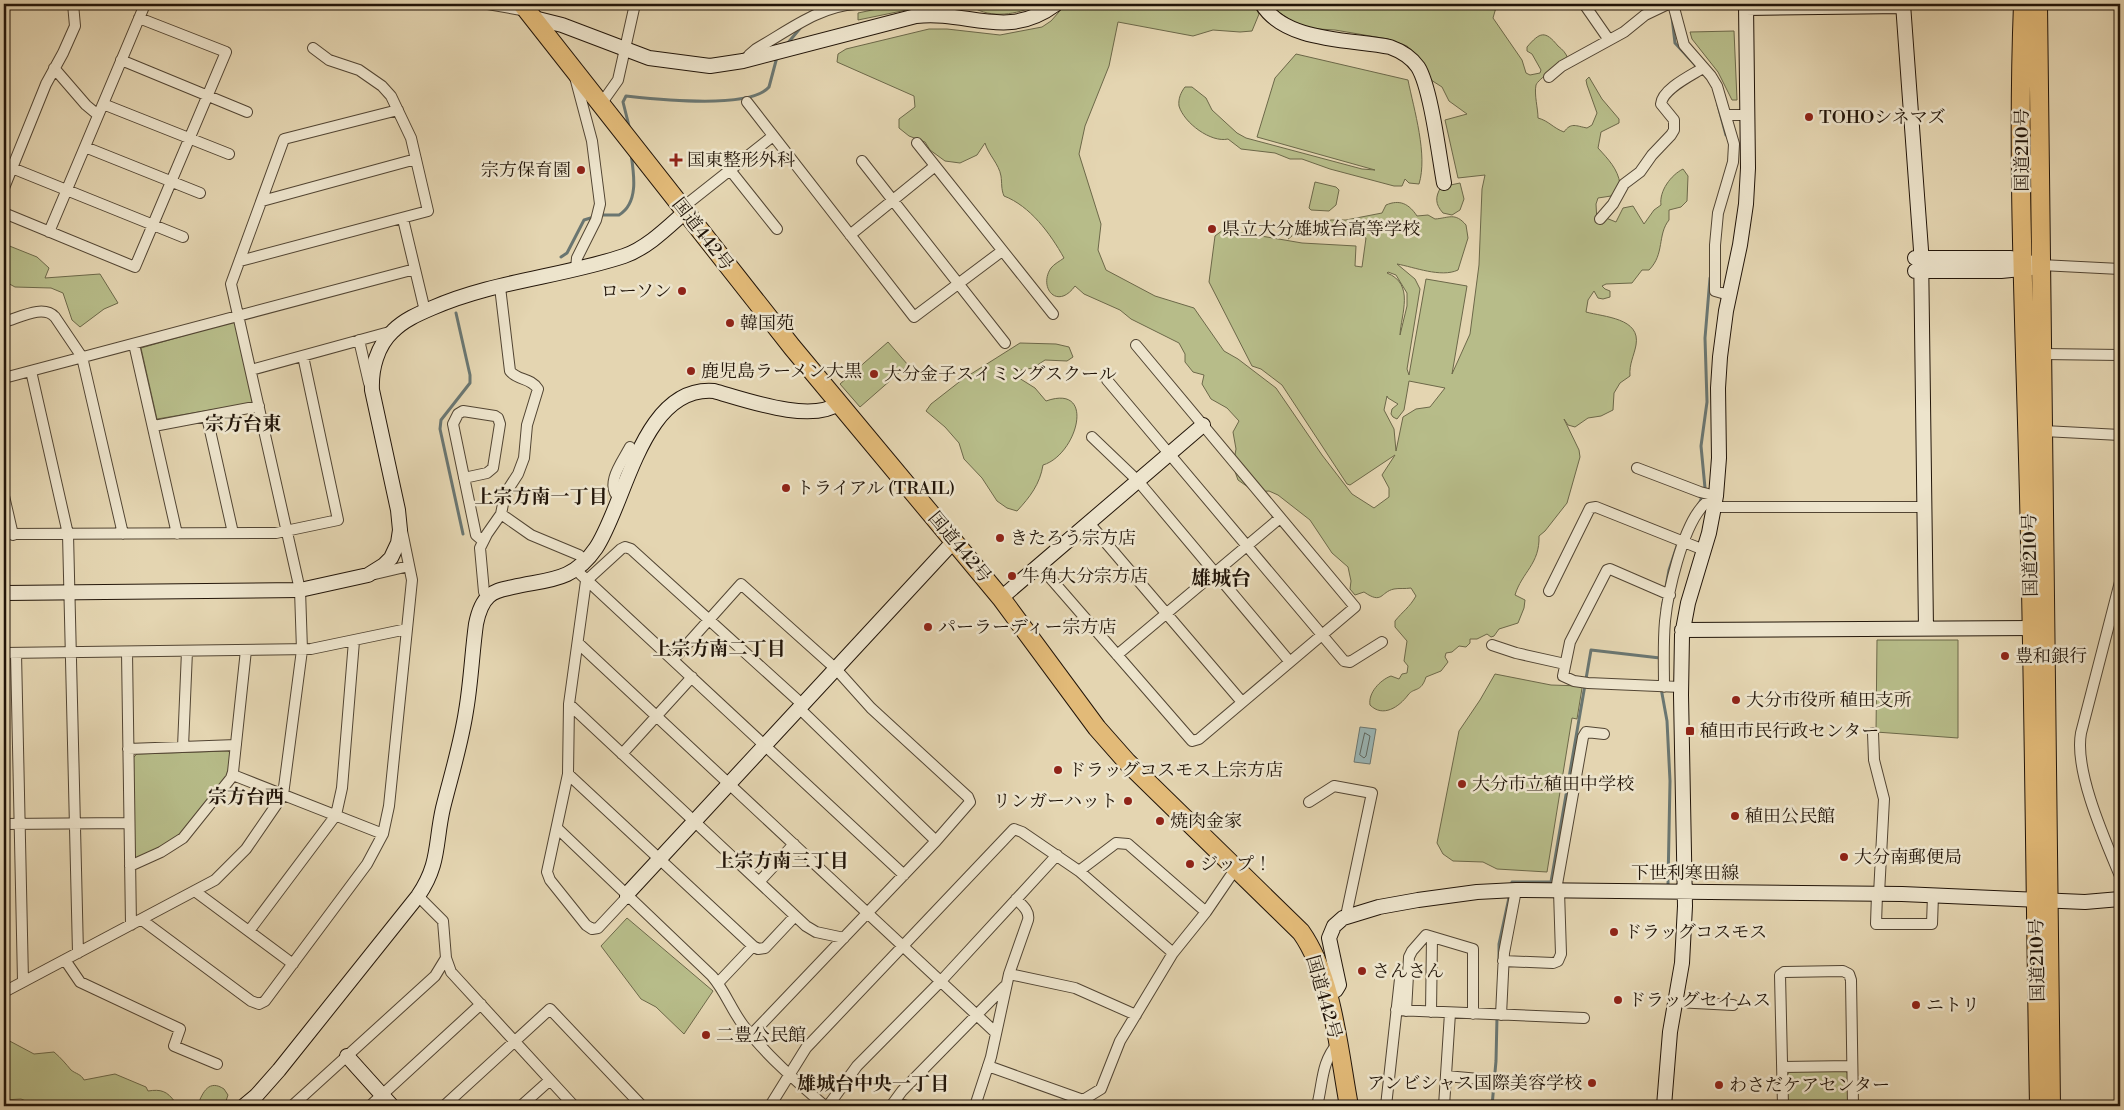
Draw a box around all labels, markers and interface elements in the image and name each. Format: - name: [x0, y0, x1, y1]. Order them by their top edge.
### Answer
- place label: TOHOシネマズ: [1819, 106, 1946, 129]
- street label: 国道210号: [2011, 108, 2034, 192]
- marker: TOHOシネマズ: [1803, 111, 1815, 123]
- place label: 国東整形外科: [687, 149, 795, 172]
- marker: 国東整形外科: [669, 153, 683, 167]
- place label: 宗方保育園: [481, 159, 571, 182]
- marker: 宗方保育園: [575, 164, 587, 176]
- street label: 国道442号: [667, 193, 738, 275]
- place label: 県立大分雄城台高等学校: [1222, 218, 1420, 241]
- marker: 県立大分雄城台高等学校: [1206, 223, 1218, 235]
- place label: ローソン: [601, 280, 672, 303]
- marker: ローソン: [676, 285, 688, 297]
- place label: 韓国苑: [740, 312, 794, 335]
- marker: 韓国苑: [724, 317, 736, 329]
- place label: 鹿児島ラーメン大黒: [701, 360, 862, 383]
- place label: 大分金子スイミングスクール: [884, 363, 1117, 386]
- marker: 鹿児島ラーメン大黒: [685, 365, 697, 377]
- marker: 大分金子スイミングスクール: [868, 368, 880, 380]
- district label: 宗方台東: [205, 412, 281, 436]
- place label: トライアル (TRAIL): [796, 477, 955, 500]
- marker: トライアル (TRAIL): [780, 482, 792, 494]
- district label: 上宗方南一丁目: [474, 485, 608, 509]
- street label: 国道442号: [923, 507, 996, 588]
- street label: 国道210号: [2018, 513, 2043, 597]
- place label: きたろう宗方店: [1010, 527, 1136, 550]
- marker: きたろう宗方店: [994, 532, 1006, 544]
- place label: 牛角大分宗方店: [1022, 565, 1148, 588]
- district label: 雄城台: [1191, 567, 1251, 592]
- marker: 牛角大分宗方店: [1006, 570, 1018, 582]
- place label: パーラーディー宗方店: [938, 616, 1117, 639]
- marker: パーラーディー宗方店: [922, 621, 934, 633]
- district label: 上宗方南二丁目: [652, 637, 786, 661]
- place label: 豊和銀行: [2015, 645, 2087, 668]
- marker: 豊和銀行: [1999, 650, 2011, 662]
- place label: 大分市役所 稙田支所: [1746, 689, 1912, 712]
- marker: 大分市役所 稙田支所: [1730, 694, 1742, 706]
- place label: 稙田市民行政センター: [1700, 720, 1879, 743]
- marker: 稙田市民行政センター: [1684, 725, 1696, 737]
- place label: ドラッグコスモス上宗方店: [1068, 759, 1283, 782]
- marker: ドラッグコスモス上宗方店: [1052, 764, 1064, 776]
- place label: 大分市立稙田中学校: [1472, 773, 1634, 796]
- marker: 大分市立稙田中学校: [1456, 778, 1468, 790]
- district label: 宗方台西: [208, 785, 284, 809]
- place label: リンガーハット: [993, 790, 1118, 813]
- marker: リンガーハット: [1122, 795, 1134, 807]
- place label: 稙田公民館: [1745, 805, 1835, 828]
- place label: 焼肉金家: [1170, 810, 1242, 833]
- marker: 稙田公民館: [1729, 810, 1741, 822]
- marker: 焼肉金家: [1154, 815, 1166, 827]
- place label: 大分南郵便局: [1854, 846, 1962, 869]
- district label: 上宗方南三丁目: [715, 849, 849, 873]
- marker: 大分南郵便局: [1838, 851, 1850, 863]
- place label: ジップ！: [1200, 853, 1272, 876]
- marker: ジップ！: [1184, 858, 1196, 870]
- street label: 下世利寒田線: [1631, 862, 1739, 885]
- street label: 国道210号: [2025, 918, 2050, 1002]
- place label: ドラッグコスモス: [1624, 921, 1767, 944]
- marker: ドラッグコスモス: [1608, 926, 1620, 938]
- street label: 国道442号: [1301, 953, 1346, 1042]
- place label: さんさん: [1372, 960, 1444, 983]
- marker: さんさん: [1356, 965, 1368, 977]
- place label: ドラッグセイムス: [1628, 989, 1771, 1012]
- marker: ドラッグセイムス: [1612, 994, 1624, 1006]
- place label: ニトリ: [1926, 994, 1980, 1017]
- marker: ニトリ: [1910, 999, 1922, 1011]
- place label: 二豊公民館: [716, 1024, 806, 1047]
- marker: 二豊公民館: [700, 1029, 712, 1041]
- district label: 雄城台中央一丁目: [797, 1072, 949, 1096]
- place label: アンビシャス国際美容学校: [1367, 1072, 1582, 1095]
- place label: わさだケアセンター: [1729, 1074, 1890, 1097]
- marker: アンビシャス国際美容学校: [1586, 1077, 1598, 1089]
- marker: わさだケアセンター: [1713, 1079, 1725, 1091]

